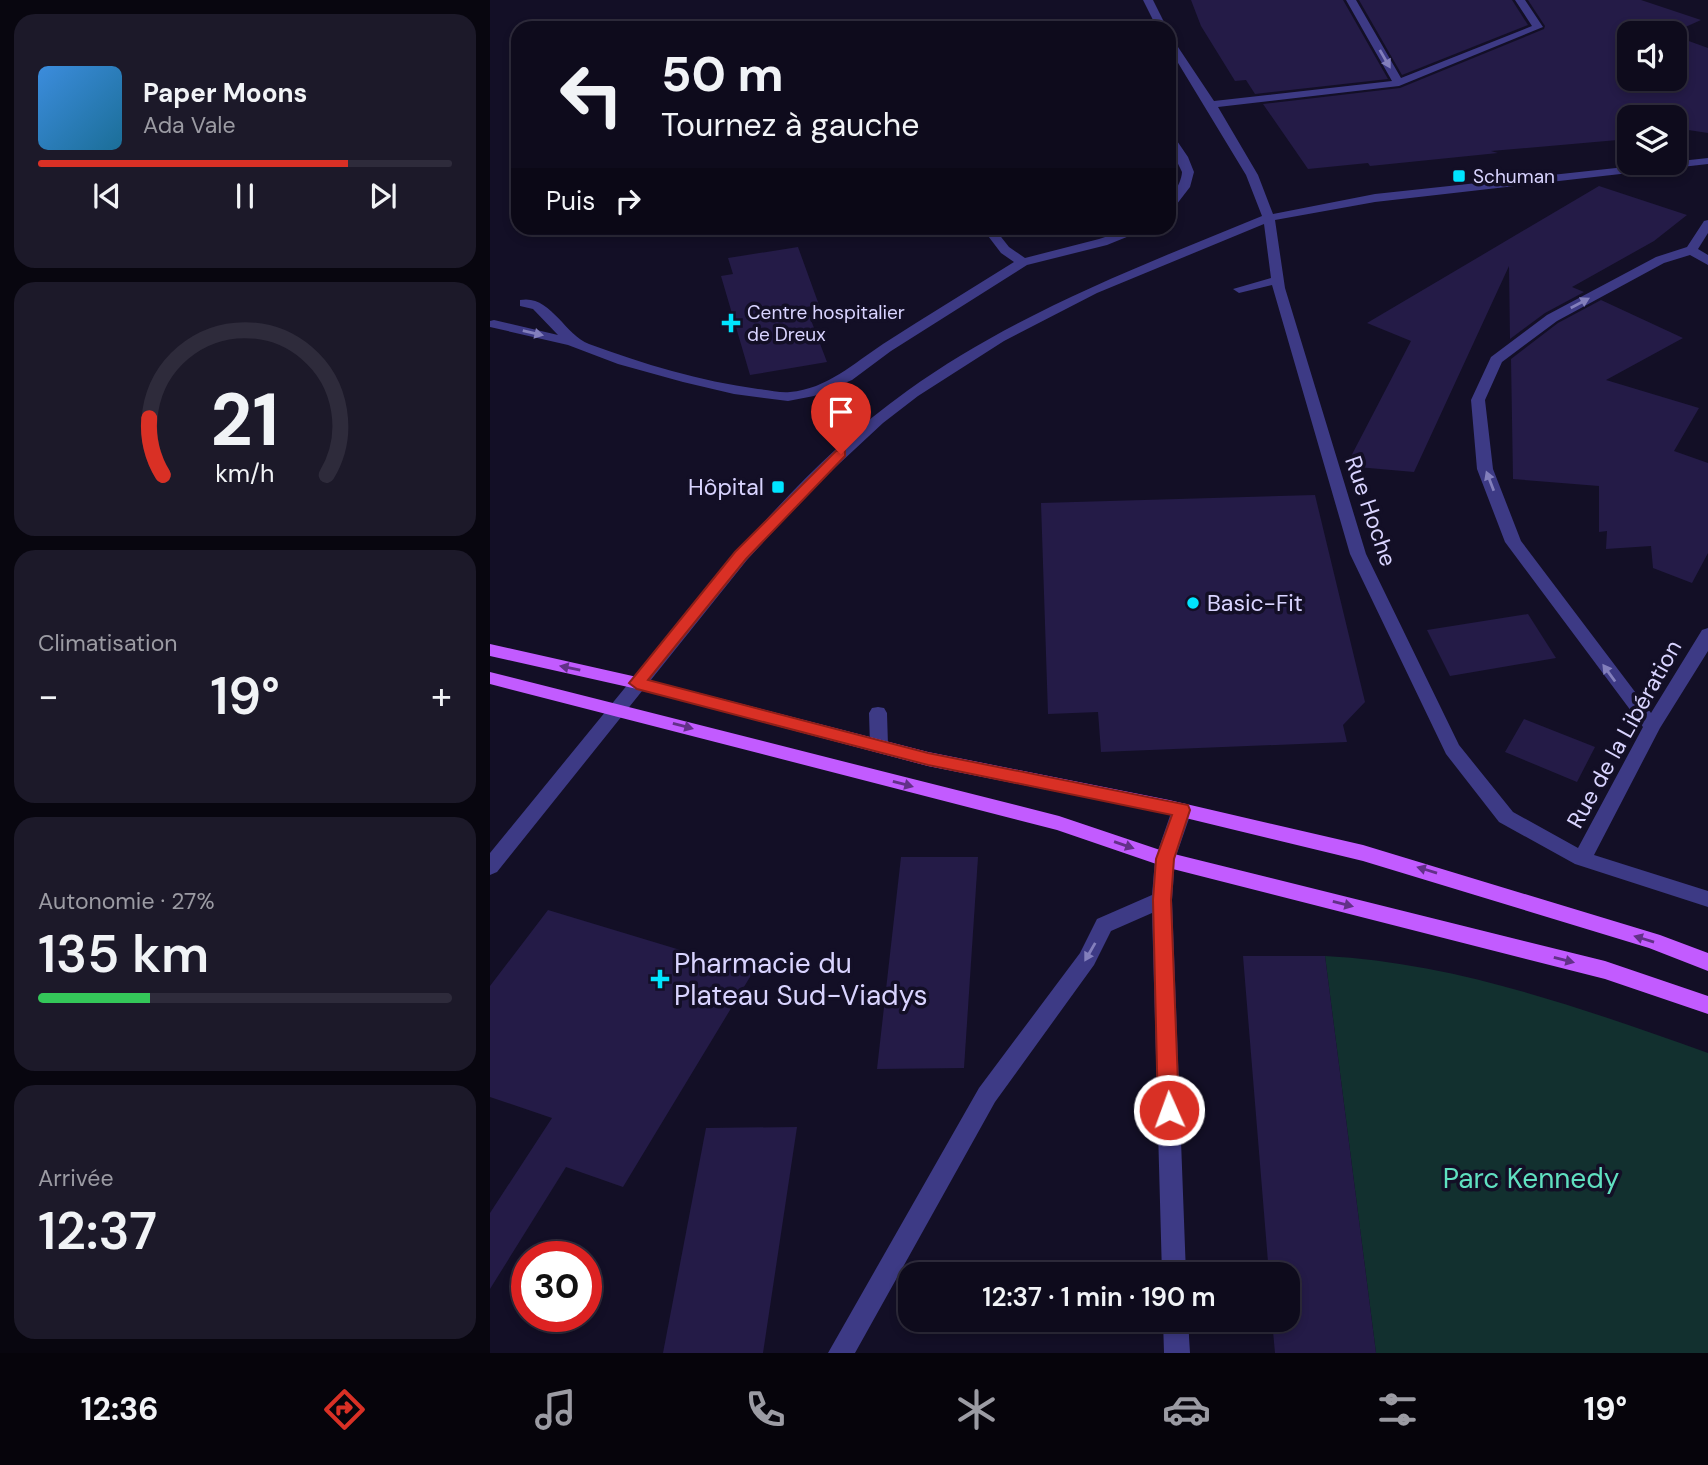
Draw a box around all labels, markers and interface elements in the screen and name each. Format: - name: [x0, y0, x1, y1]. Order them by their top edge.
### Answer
- map controls: [1617, 21, 1687, 175]
- button: sound: [1617, 21, 1687, 91]
- text: 50 m: [661, 42, 784, 106]
- icon: left: [546, 49, 637, 140]
- one-way arrow: [1379, 49, 1391, 69]
- text: Paper Moons: [143, 76, 307, 110]
- text: Tournez à gauche: [661, 104, 919, 146]
- button: layers: [1617, 105, 1687, 175]
- text: Ada Vale: [143, 110, 236, 140]
- place label: Schuman: [1473, 164, 1555, 189]
- marker: Schuman: [1451, 168, 1467, 184]
- icon: previous: [88, 177, 126, 215]
- icon: pause: [226, 177, 264, 215]
- icon: next: [364, 177, 402, 215]
- icon: right: [609, 182, 647, 220]
- text: Puis: [546, 184, 595, 218]
- one-way arrow: [1570, 298, 1590, 309]
- place label: Centre hospitalier de Dreux: [747, 300, 905, 347]
- marker: Centre hospitalier de Dreux: [721, 313, 741, 333]
- one-way arrow: [522, 328, 544, 339]
- text: 21: [211, 373, 279, 468]
- pin: [811, 382, 871, 454]
- icon: arrive: [822, 393, 860, 431]
- street label: Rue Hoche: [1338, 452, 1404, 570]
- text: km/h: [215, 456, 275, 489]
- one-way arrow: [1484, 471, 1495, 492]
- place label: Hôpital: [688, 472, 764, 502]
- marker: Hôpital: [770, 479, 786, 495]
- place label: Basic-Fit: [1207, 588, 1303, 618]
- marker: Basic-Fit: [1185, 595, 1201, 611]
- text: Climatisation: [38, 628, 177, 658]
- street label: Rue de la Libération: [1560, 635, 1688, 833]
- text: 19°: [210, 662, 280, 730]
- one-way arrow: [559, 663, 581, 674]
- one-way arrow: [1602, 664, 1617, 682]
- text: −: [38, 671, 59, 721]
- text: +: [431, 671, 452, 721]
- one-way arrow: [672, 721, 694, 732]
- one-way arrow: [892, 779, 914, 790]
- one-way arrow: [1113, 840, 1134, 851]
- one-way arrow: [1416, 865, 1437, 875]
- text: Autonomie · 27%: [38, 886, 214, 916]
- one-way arrow: [1332, 899, 1354, 910]
- text: 135 km: [38, 920, 209, 988]
- one-way arrow: [1633, 933, 1654, 943]
- one-way arrow: [1084, 942, 1096, 961]
- place label: Pharmacie du Plateau Sud-Viadys: [674, 945, 928, 1014]
- one-way arrow: [1553, 955, 1575, 966]
- marker: Pharmacie du Plateau Sud-Viadys: [652, 971, 668, 987]
- position arrow: [1132, 1073, 1206, 1147]
- park label: Parc Kennedy: [1443, 1160, 1619, 1197]
- text: Arrivée: [38, 1163, 114, 1193]
- text: 12:37: [38, 1197, 157, 1265]
- speed limit sign: 30: [511, 1241, 602, 1332]
- text: 12:37 · 1 min · 190 m: [982, 1280, 1216, 1314]
- icon: directions: [320, 1385, 369, 1434]
- icon: music: [531, 1385, 580, 1434]
- icon: phone: [741, 1385, 790, 1434]
- icon: climate: [952, 1385, 1001, 1434]
- icon: car: [1162, 1385, 1211, 1434]
- icon: filters: [1373, 1385, 1422, 1434]
- text: 12:36: [81, 1388, 159, 1430]
- text: 19°: [1584, 1388, 1627, 1430]

